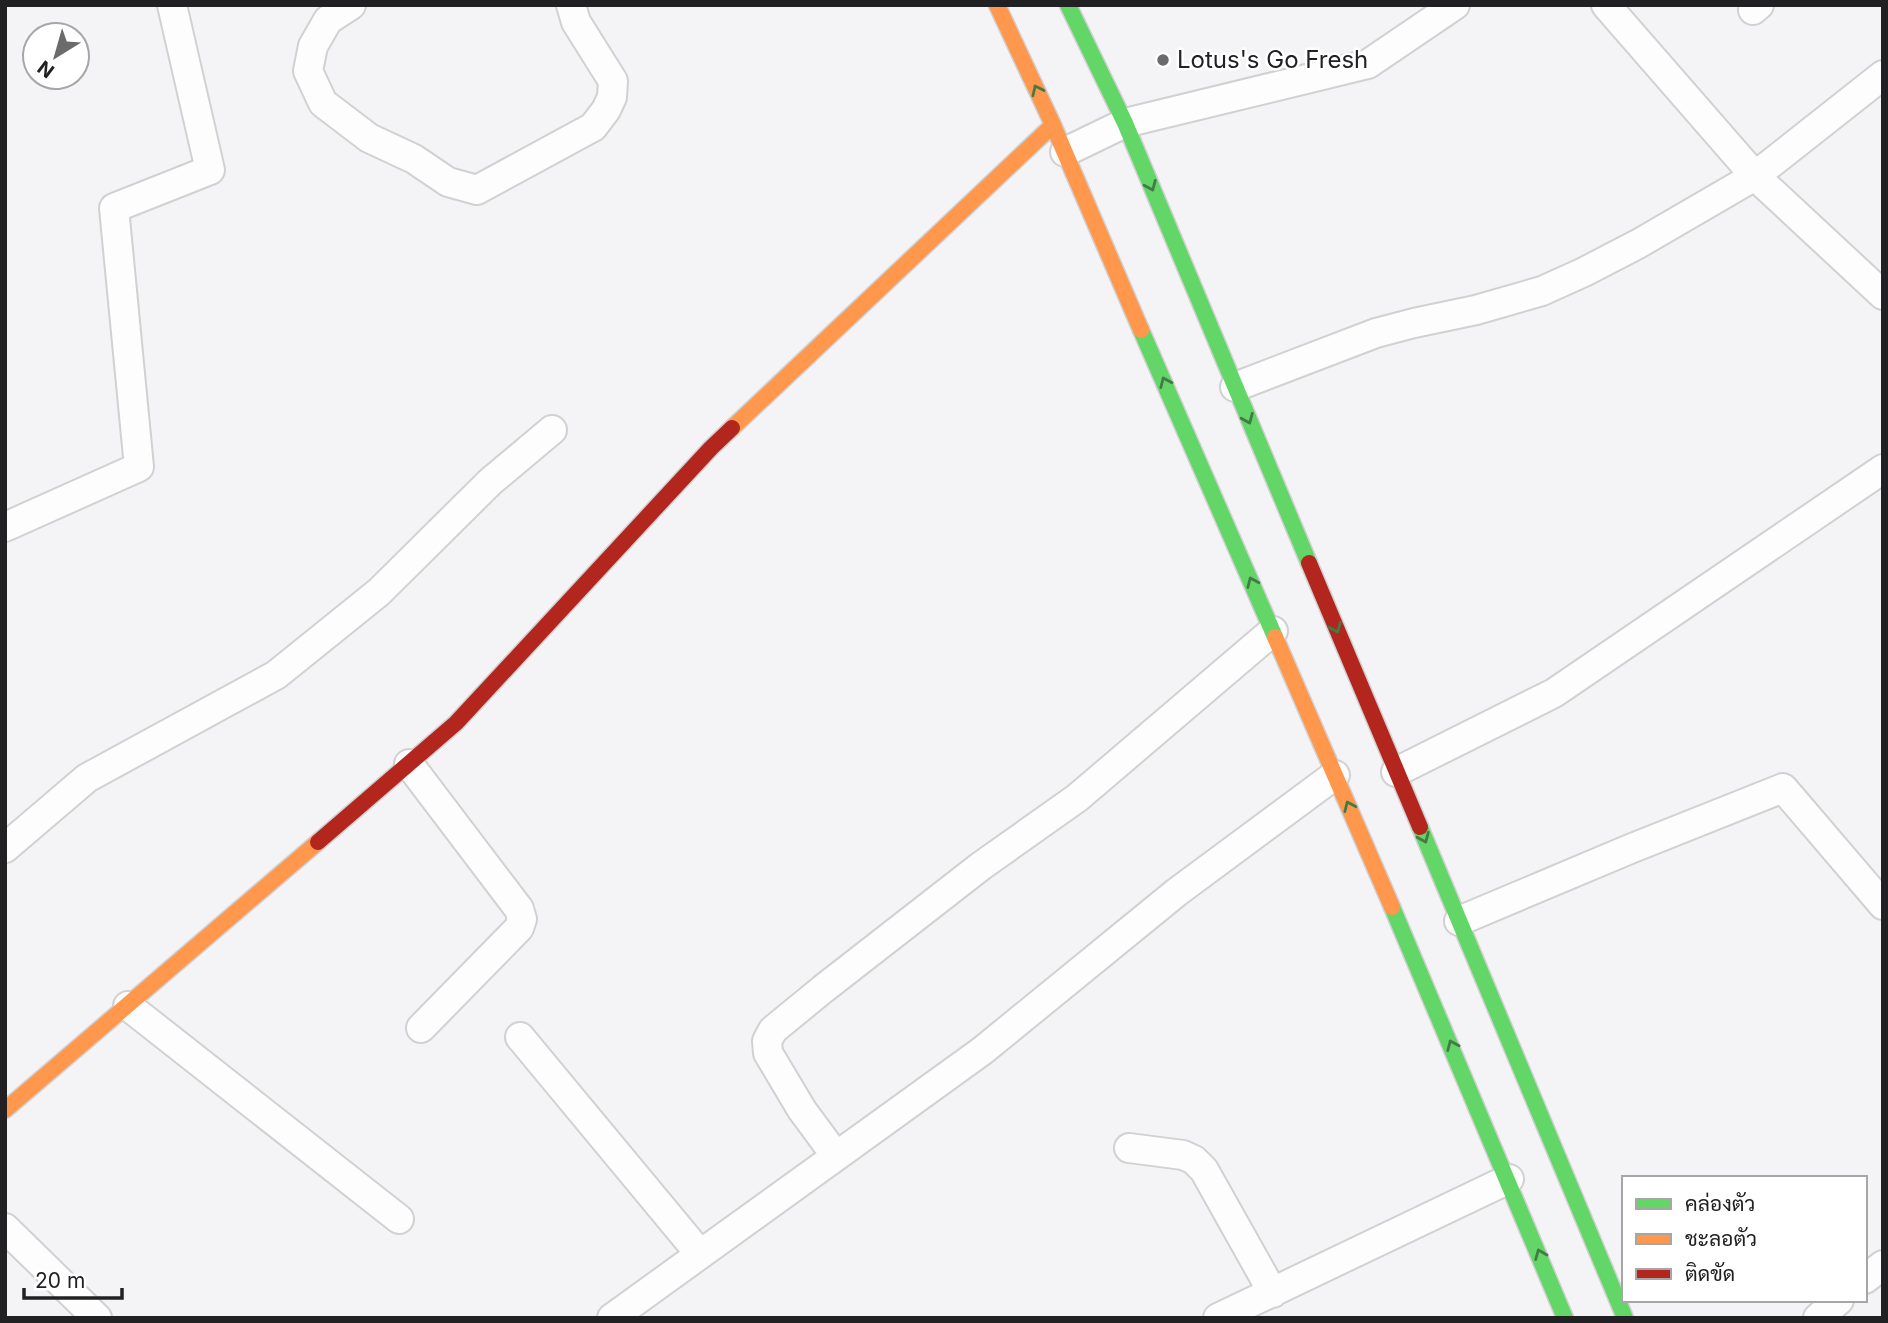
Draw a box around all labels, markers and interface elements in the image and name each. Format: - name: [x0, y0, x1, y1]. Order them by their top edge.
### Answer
- north arrow: [21, 21, 91, 91]
- place label: Lotus's Go Fresh: [1177, 45, 1368, 74]
- marker: Lotus's Go Fresh: [1155, 52, 1171, 68]
- text: N: [33, 56, 59, 83]
- one-way arrow: [1031, 85, 1045, 97]
- one-way arrow: [1143, 179, 1157, 191]
- one-way arrow: [1159, 377, 1173, 389]
- one-way arrow: [1240, 411, 1254, 424]
- one-way arrow: [1246, 576, 1260, 589]
- one-way arrow: [1328, 621, 1342, 634]
- one-way arrow: [1343, 801, 1357, 814]
- one-way arrow: [1416, 831, 1430, 844]
- one-way arrow: [1446, 1039, 1460, 1052]
- legend: [1622, 1176, 1867, 1302]
- text: คล่องตัว: [1685, 1191, 1755, 1216]
- text: ชะลอตัว: [1685, 1226, 1757, 1251]
- one-way arrow: [1534, 1249, 1548, 1261]
- scale bar: [24, 1256, 122, 1300]
- text: ติดขัด: [1685, 1261, 1735, 1286]
- text: 20 m: [35, 1268, 85, 1293]

